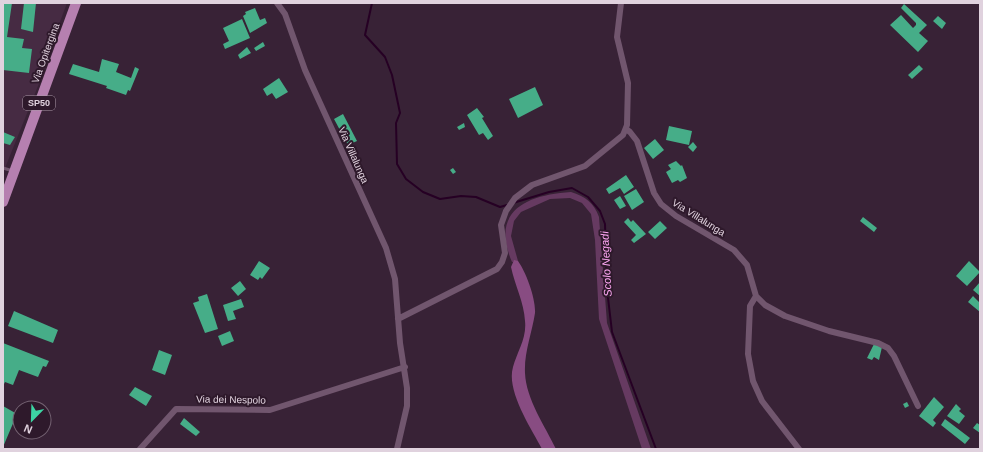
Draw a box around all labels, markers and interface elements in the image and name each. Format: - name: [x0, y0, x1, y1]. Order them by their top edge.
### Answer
- street label: Via Opitergina: [29, 21, 62, 85]
- road number: SP50: [23, 96, 55, 110]
- street label: Via Villalunga: [336, 125, 371, 185]
- street label: Via Villalunga: [670, 197, 728, 238]
- water label: Scolo Negadi: [598, 230, 614, 297]
- street label: Via dei Nespolo: [196, 393, 266, 406]
- north arrow: [12, 400, 52, 440]
- text: N: [22, 422, 34, 436]

